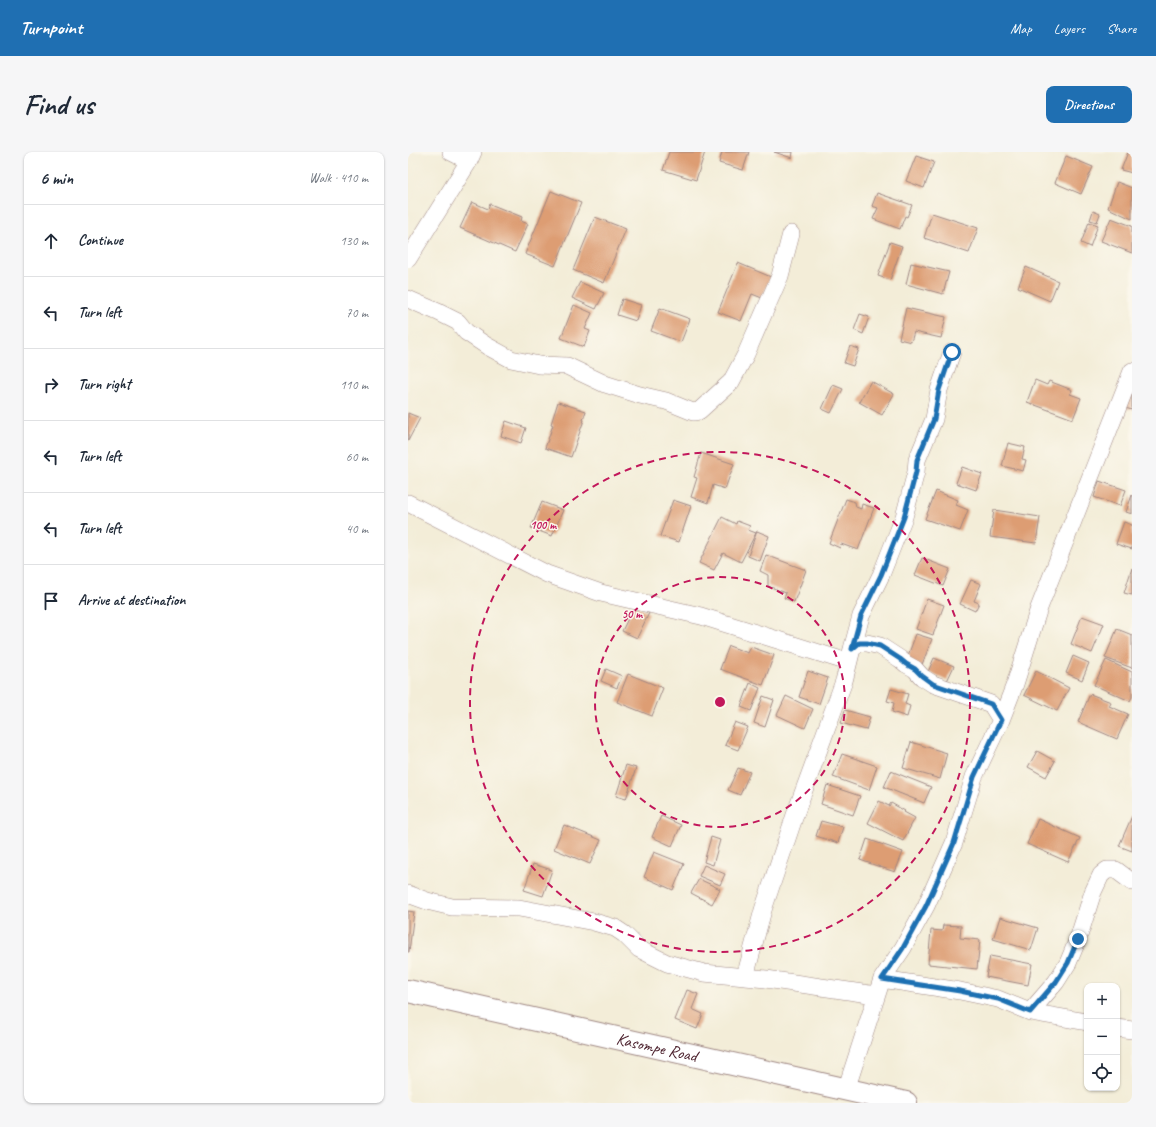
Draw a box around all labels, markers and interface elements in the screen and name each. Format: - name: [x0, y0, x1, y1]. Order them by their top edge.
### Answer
- text: Turnpoint: [20, 16, 82, 40]
- text: Map: [1010, 20, 1032, 37]
- text: Layers: [1054, 20, 1085, 37]
- text: Share: [1107, 20, 1136, 37]
- button: Directions: [1046, 86, 1132, 123]
- text: Find us: [24, 87, 94, 122]
- text: 6 min: [40, 168, 73, 189]
- text: Walk · 410 m: [309, 170, 368, 186]
- icon: ahead: [40, 230, 62, 252]
- text: Continue: [78, 231, 123, 250]
- text: 130 m: [340, 233, 368, 249]
- icon: left: [40, 302, 62, 324]
- text: Turn left: [78, 303, 121, 322]
- text: 70 m: [346, 305, 368, 321]
- route start: [943, 343, 961, 361]
- icon: right: [40, 374, 62, 396]
- text: Turn right: [78, 375, 131, 394]
- text: 110 m: [340, 377, 368, 393]
- icon: left: [40, 446, 62, 468]
- text: Turn left: [78, 447, 121, 466]
- text: 60 m: [346, 449, 368, 465]
- text: 100 m: [530, 517, 557, 533]
- icon: left: [40, 518, 62, 540]
- text: Turn left: [78, 519, 121, 538]
- text: 40 m: [346, 521, 368, 537]
- icon: arrive: [40, 590, 62, 612]
- text: Arrive at destination: [78, 591, 185, 610]
- text: 50 m: [622, 606, 643, 622]
- centre of rings: [713, 695, 727, 709]
- route end: [1069, 930, 1087, 948]
- map controls: [1084, 983, 1120, 1091]
- button: +: [1084, 983, 1120, 1019]
- button: −: [1084, 1019, 1120, 1055]
- street label: Kasompe Road: [614, 1028, 701, 1067]
- button: locate: [1084, 1055, 1120, 1091]

